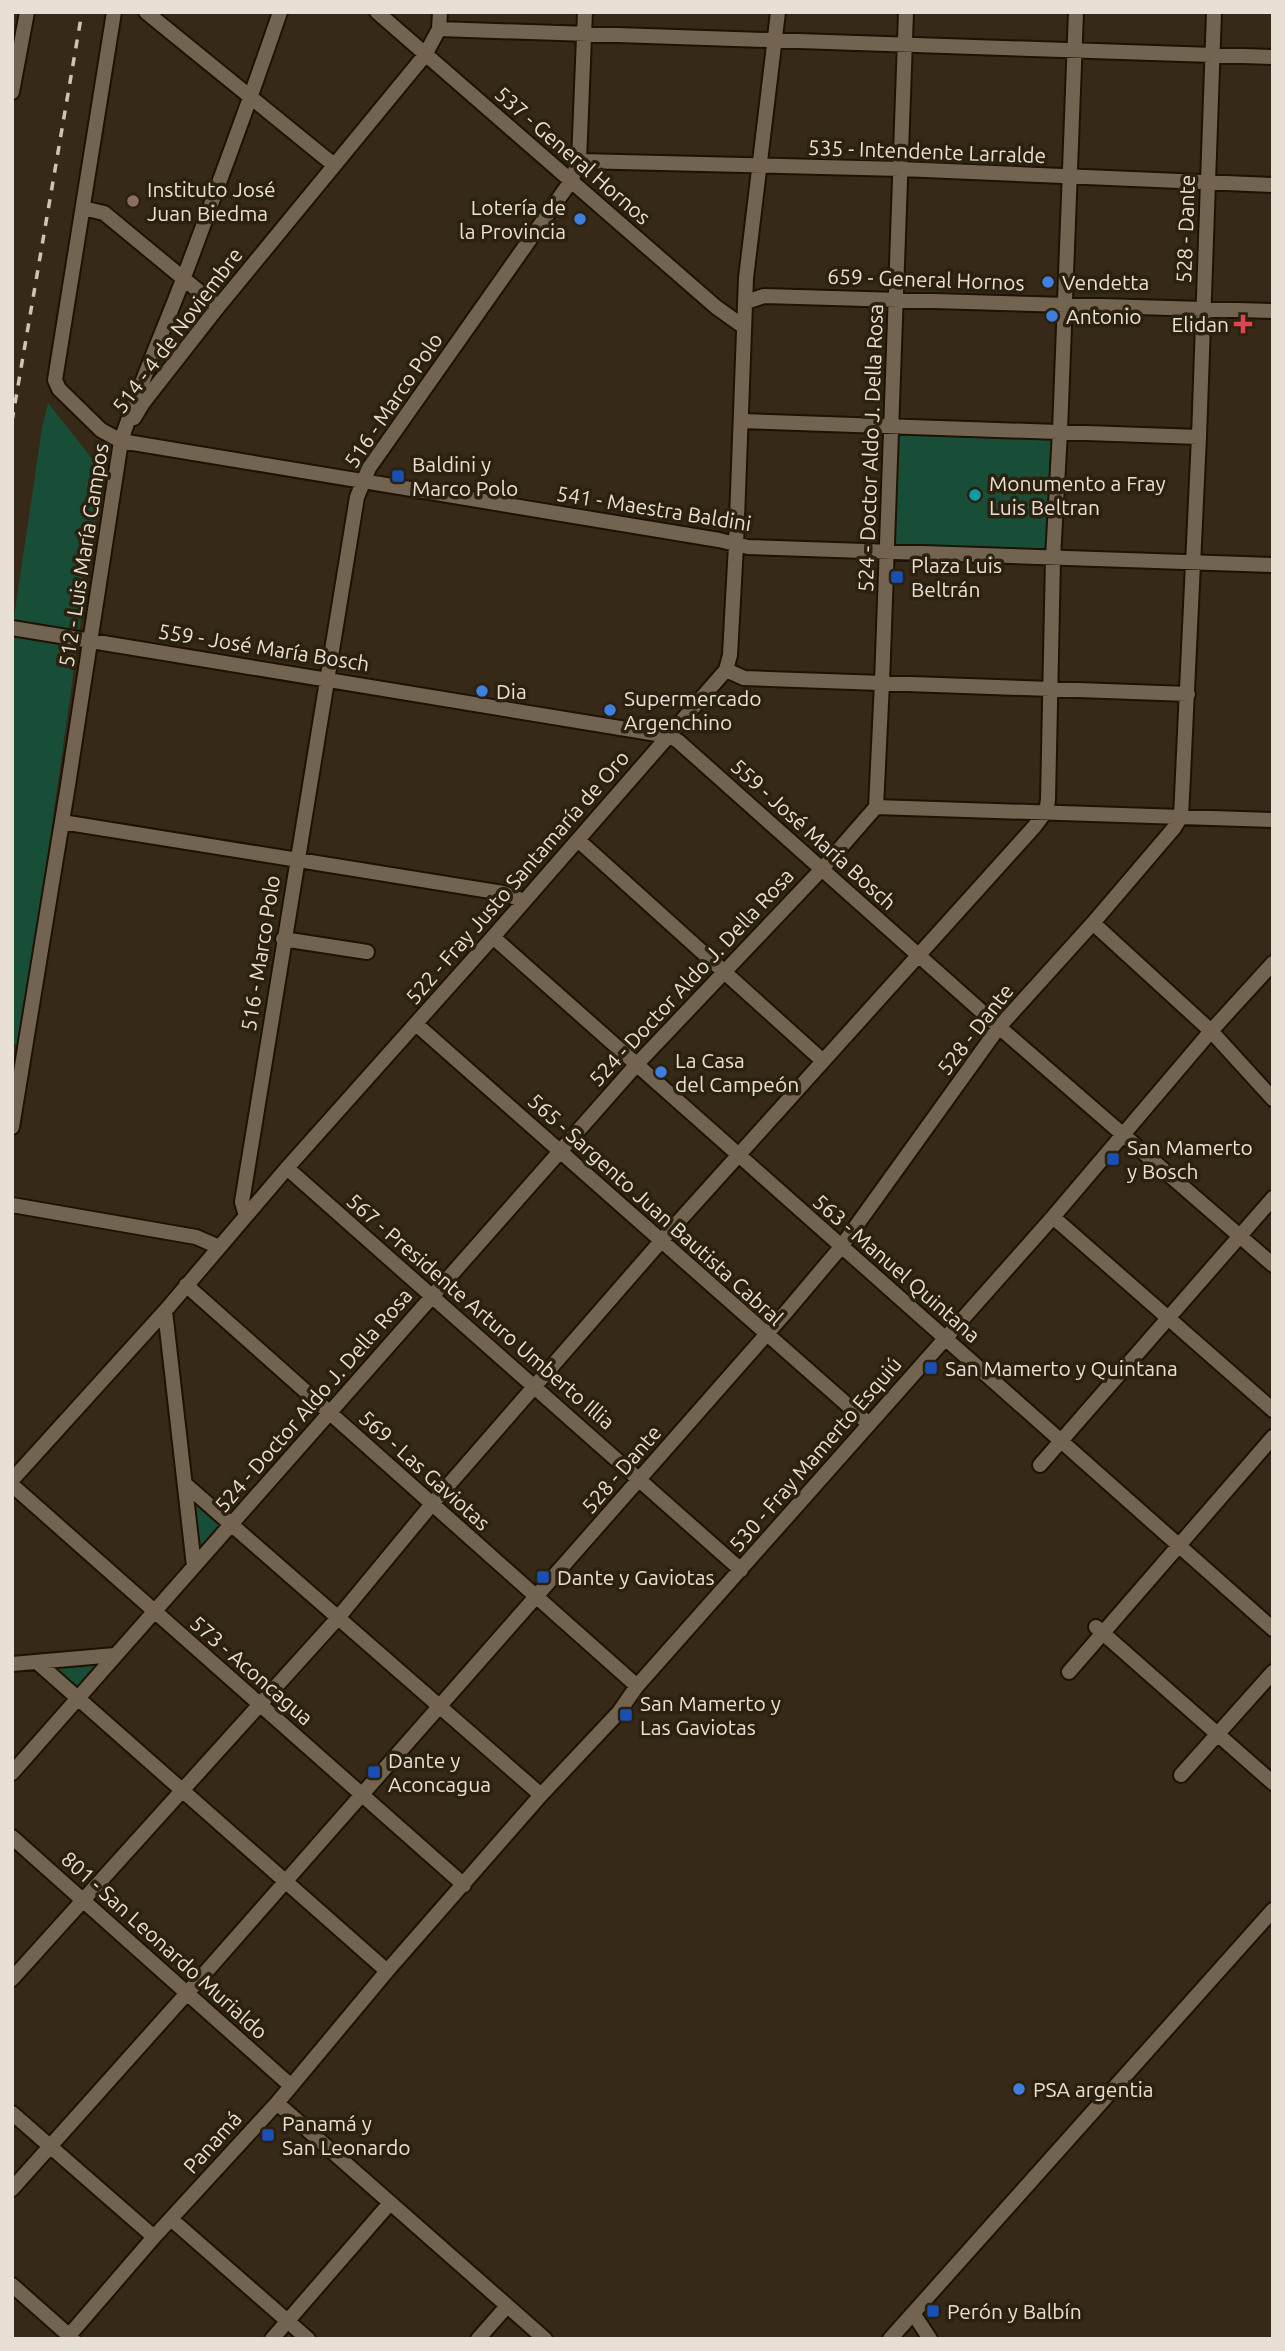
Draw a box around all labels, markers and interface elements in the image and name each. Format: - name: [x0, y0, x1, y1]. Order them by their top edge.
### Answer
- street label: 537 - General Hornos: [491, 81, 655, 229]
- street label: 535 - Intendente Larralde: [807, 135, 1047, 167]
- street label: 528 - Dante: [1171, 174, 1199, 284]
- place label: Instituto José Juan Biedma: [147, 177, 276, 225]
- marker: Instituto José Juan Biedma: [125, 193, 141, 209]
- place label: Lotería de la Provincia: [459, 195, 566, 243]
- marker: Lotería de la Provincia: [572, 211, 588, 227]
- street label: 514 - 4 de Noviembre: [107, 243, 247, 417]
- street label: 659 - General Hornos: [827, 264, 1025, 294]
- place label: Vendetta: [1062, 270, 1149, 294]
- marker: Vendetta: [1040, 274, 1056, 290]
- street label: 524 - Doctor Aldo J. Della Rosa: [853, 303, 887, 593]
- place label: Antonio: [1066, 304, 1142, 328]
- marker: Antonio: [1044, 308, 1060, 324]
- place label: Elidan: [1172, 312, 1229, 336]
- marker: Elidan: [1235, 316, 1251, 332]
- street label: 516 - Marco Polo: [339, 328, 447, 472]
- street label: 512 - Luis María Campos: [53, 441, 113, 669]
- place label: Baldini y Marco Polo: [412, 452, 518, 500]
- marker: Baldini y Marco Polo: [390, 468, 406, 484]
- place label: Monumento a Fray Luis Beltran: [989, 471, 1166, 519]
- street label: 541 - Maestra Baldini: [555, 481, 753, 535]
- marker: Monumento a Fray Luis Beltran: [967, 487, 983, 503]
- place label: Plaza Luis Beltrán: [911, 553, 1002, 601]
- marker: Plaza Luis Beltrán: [889, 569, 905, 585]
- street label: 559 - José María Bosch: [157, 618, 371, 676]
- place label: Dia: [496, 679, 527, 703]
- marker: Dia: [474, 683, 490, 699]
- place label: Supermercado Argenchino: [624, 686, 762, 734]
- marker: Supermercado Argenchino: [602, 702, 618, 718]
- street label: 522 - Fray Justo Santamaría de Oro: [400, 745, 634, 1009]
- street label: 559 - José María Bosch: [727, 754, 901, 914]
- street label: 524 - Doctor Aldo J. Della Rosa: [584, 863, 798, 1091]
- street label: 516 - Marco Polo: [236, 873, 284, 1033]
- street label: 528 - Dante: [932, 979, 1018, 1079]
- place label: La Casa del Campeón: [675, 1048, 799, 1096]
- marker: La Casa del Campeón: [653, 1064, 669, 1080]
- street label: 565 - Sargento Juan Bautista Cabral: [524, 1088, 788, 1330]
- place label: San Mamerto y Bosch: [1127, 1135, 1253, 1183]
- marker: San Mamerto y Bosch: [1105, 1151, 1121, 1167]
- street label: 567 - Presidente Arturo Umberto Illia: [342, 1188, 620, 1434]
- street label: 563 - Manuel Quintana: [809, 1189, 985, 1347]
- street label: 524 - Doctor Aldo J. Della Rosa: [209, 1283, 417, 1517]
- street label: 530 - Fray Mamerto Esquiú: [724, 1352, 906, 1556]
- place label: San Mamerto y Quintana: [945, 1356, 1178, 1380]
- marker: San Mamerto y Quintana: [923, 1360, 939, 1376]
- street label: 569 - Las Gaviotas: [355, 1405, 495, 1535]
- street label: 528 - Dante: [576, 1420, 666, 1518]
- place label: Dante y Gaviotas: [557, 1565, 715, 1589]
- marker: Dante y Gaviotas: [535, 1569, 551, 1585]
- street label: 573 - Aconcagua: [186, 1610, 318, 1730]
- place label: San Mamerto y Las Gaviotas: [640, 1691, 781, 1739]
- marker: San Mamerto y Las Gaviotas: [618, 1707, 634, 1723]
- place label: Dante y Aconcagua: [388, 1748, 491, 1796]
- marker: Dante y Aconcagua: [366, 1764, 382, 1780]
- street label: 801 - San Leonardo Murialdo: [57, 1846, 273, 2044]
- place label: PSA argentia: [1033, 2077, 1154, 2101]
- marker: PSA argentia: [1011, 2081, 1027, 2097]
- street label: Panamá: [178, 2106, 246, 2178]
- place label: Panamá y San Leonardo: [282, 2111, 410, 2159]
- marker: Panamá y San Leonardo: [260, 2127, 276, 2143]
- place label: Perón y Balbín: [947, 2299, 1082, 2323]
- marker: Perón y Balbín: [925, 2303, 941, 2319]

